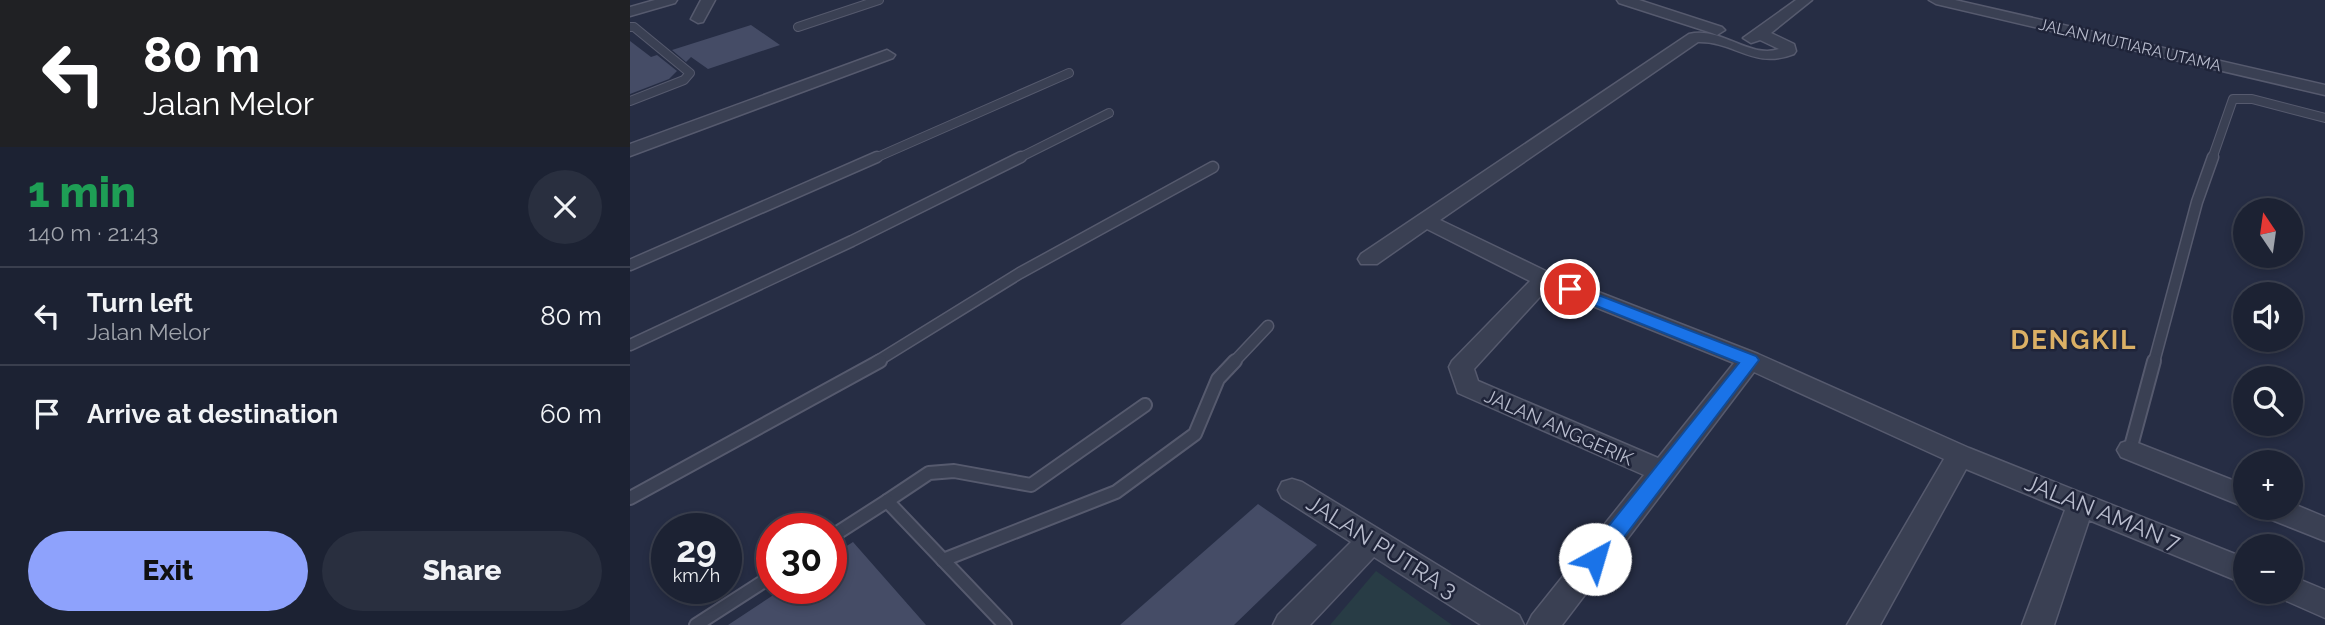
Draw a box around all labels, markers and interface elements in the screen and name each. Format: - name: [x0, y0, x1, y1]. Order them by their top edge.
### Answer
- street label: JALAN MUTIARA UTAMA: [2037, 15, 2223, 75]
- text: 80 m: [143, 26, 260, 83]
- icon: left: [28, 28, 119, 119]
- text: Jalan Melor: [143, 85, 314, 122]
- text: 1 min: [28, 168, 136, 217]
- button: close: [528, 170, 602, 244]
- north arrow: [2233, 198, 2303, 268]
- map controls: [2233, 198, 2303, 604]
- text: 140 m · 21:43: [28, 219, 159, 246]
- pin: [1540, 259, 1600, 319]
- icon: arrive: [1551, 270, 1589, 308]
- button: sound: [2233, 282, 2303, 352]
- text: Turn left: [87, 288, 193, 318]
- icon: left: [28, 297, 66, 335]
- text: 80 m: [540, 301, 602, 331]
- text: Jalan Melor: [87, 318, 210, 345]
- district label: DENGKIL: [2011, 325, 2137, 355]
- button: search: [2233, 366, 2303, 436]
- street label: JALAN ANGGERIK: [1481, 384, 1637, 470]
- icon: arrive: [28, 395, 66, 433]
- text: Arrive at destination: [87, 399, 338, 429]
- text: 60 m: [540, 399, 602, 429]
- button: +: [2233, 450, 2303, 520]
- street label: JALAN AMAN 7: [2021, 469, 2185, 556]
- street label: JALAN PUTRA 3: [1302, 489, 1462, 603]
- speed limit sign: 30: [756, 513, 847, 604]
- position arrow: [1558, 522, 1632, 596]
- text: 29: [676, 529, 717, 570]
- button: Exit: [28, 531, 308, 611]
- button: Share: [322, 531, 602, 611]
- button: −: [2233, 534, 2303, 604]
- text: km/h: [673, 565, 720, 586]

